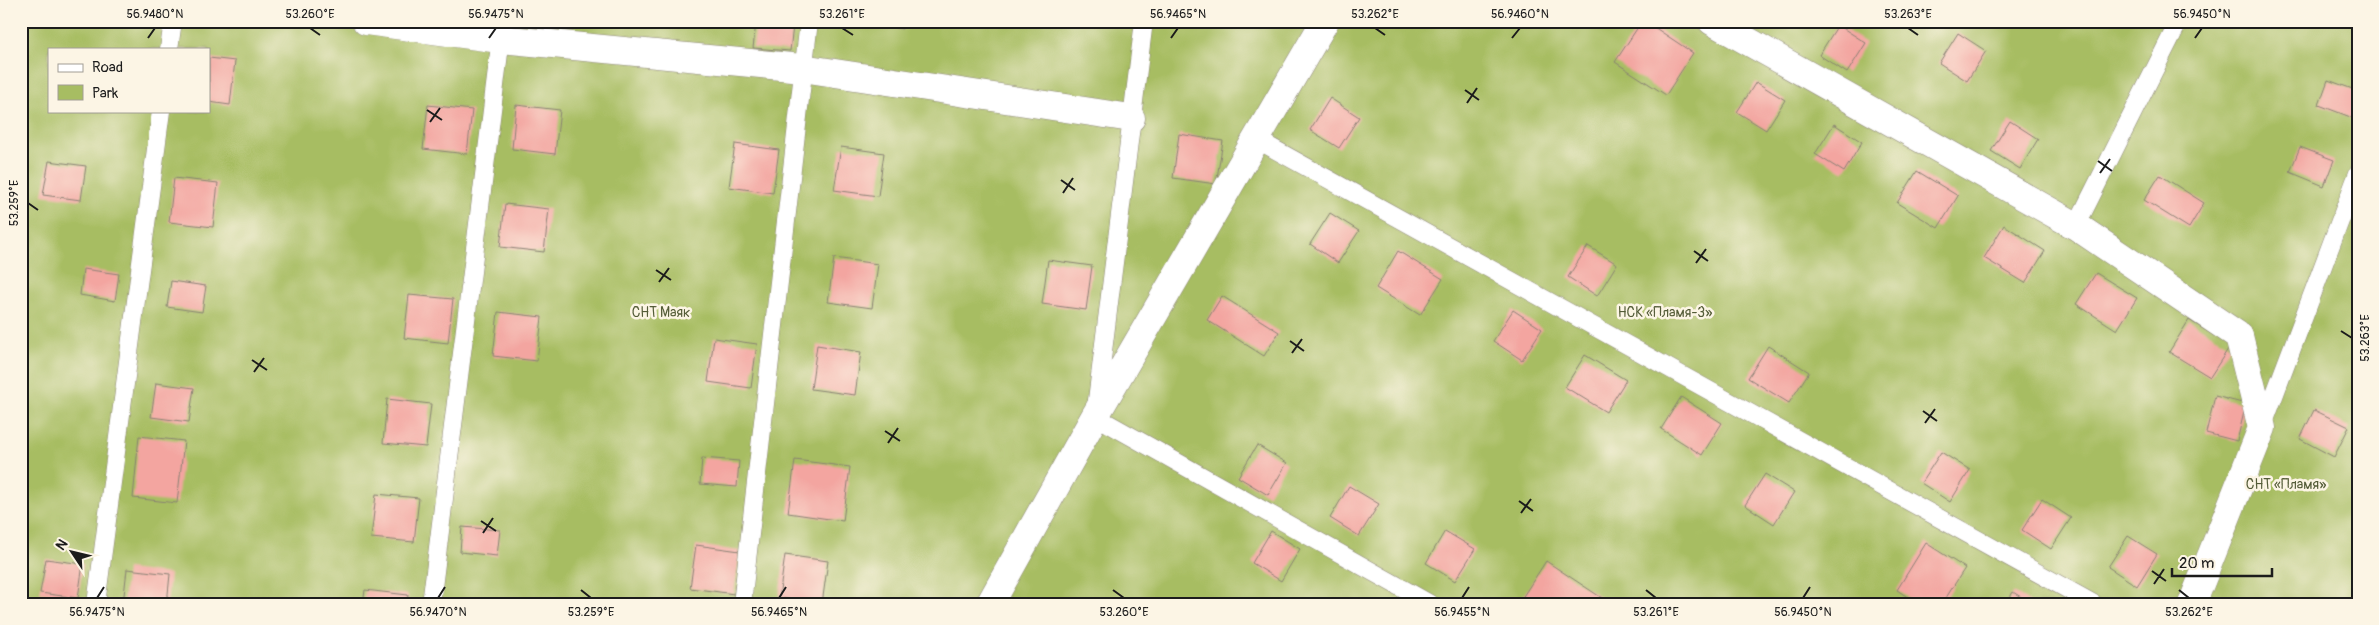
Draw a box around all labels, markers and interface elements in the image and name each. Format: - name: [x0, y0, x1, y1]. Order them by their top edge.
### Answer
- text: 56.9480°N: [127, 7, 183, 22]
- text: 53.260°E: [285, 7, 335, 22]
- text: 56.9475°N: [468, 7, 524, 22]
- text: 53.261°E: [819, 7, 865, 22]
- text: 56.9465°N: [1150, 7, 1206, 22]
- text: 53.262°E: [1351, 7, 1399, 22]
- text: 56.9460°N: [1491, 7, 1549, 22]
- text: 53.263°E: [1884, 7, 1932, 22]
- text: 56.9450°N: [2173, 7, 2231, 22]
- legend: [48, 48, 210, 112]
- text: Road: [92, 58, 123, 77]
- text: Park: [92, 84, 119, 103]
- text: 53.259°E: [7, 180, 22, 226]
- park label: СНТ Маяк: [632, 304, 690, 321]
- park label: НСК «Пламя-3»: [1618, 304, 1712, 321]
- text: 53.263°E: [2358, 314, 2373, 362]
- park label: СНТ «Пламя»: [2246, 476, 2326, 493]
- north arrow: [48, 528, 98, 578]
- text: N: [52, 536, 71, 554]
- scale bar: [2172, 545, 2272, 577]
- text: 20 m: [2179, 554, 2214, 573]
- text: 56.9475°N: [69, 605, 125, 620]
- text: 56.9470°N: [409, 605, 467, 620]
- text: 53.259°E: [568, 605, 614, 620]
- text: 56.9465°N: [751, 605, 807, 620]
- text: 53.260°E: [1099, 605, 1149, 620]
- text: 56.9455°N: [1434, 605, 1490, 620]
- text: 53.261°E: [1633, 605, 1679, 620]
- text: 56.9450°N: [1774, 605, 1832, 620]
- text: 53.262°E: [2165, 605, 2213, 620]

